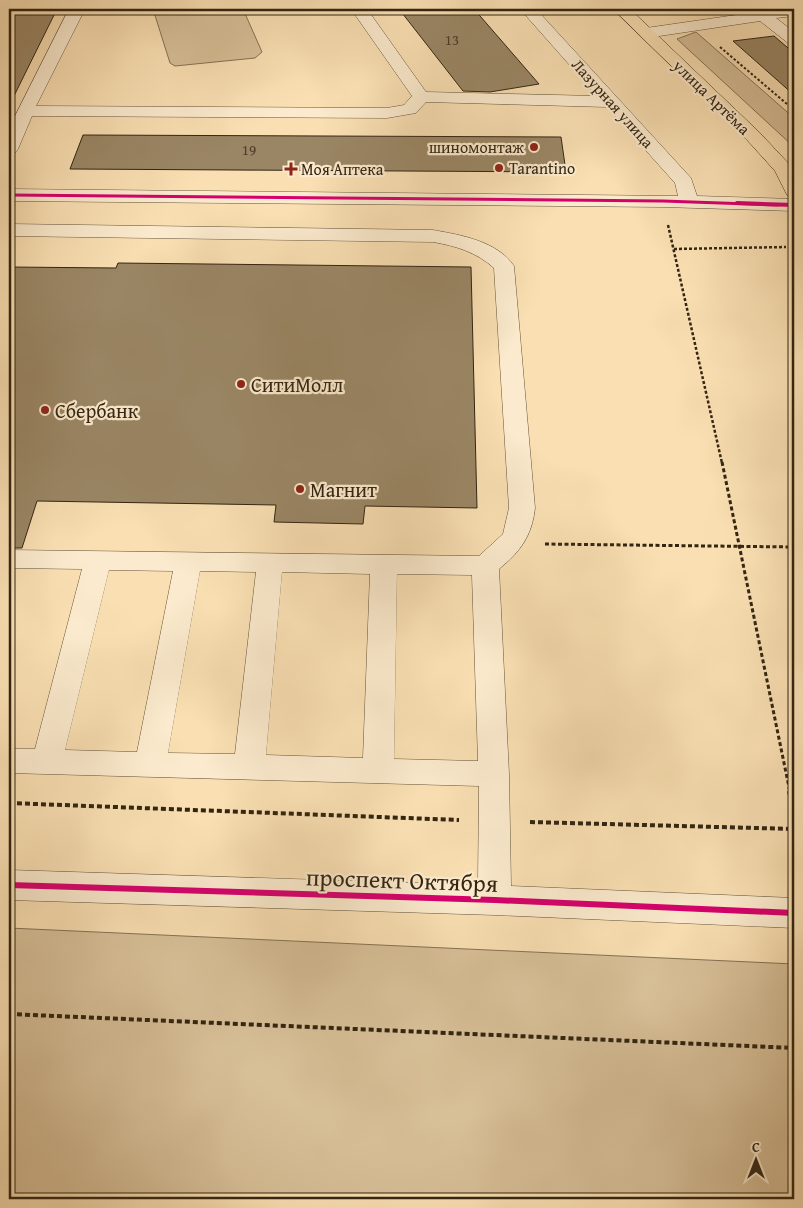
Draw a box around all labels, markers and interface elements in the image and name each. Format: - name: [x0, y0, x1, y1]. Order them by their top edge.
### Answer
- house number: 13: [445, 29, 459, 50]
- street label: Лазурная улица: [566, 53, 660, 153]
- street label: улица Артёма: [667, 53, 756, 140]
- place label: шиномонтаж: [429, 135, 524, 159]
- house number: 19: [242, 139, 256, 160]
- marker: шиномонтаж: [528, 141, 540, 153]
- place label: Tarantino: [509, 156, 575, 180]
- place label: Моя Аптека: [301, 157, 384, 181]
- marker: Tarantino: [493, 162, 505, 174]
- marker: Моя Аптека: [285, 163, 297, 175]
- place label: СитиМолл: [251, 370, 343, 399]
- marker: СитиМолл: [235, 378, 247, 390]
- place label: Сбербанк: [55, 396, 139, 425]
- marker: Сбербанк: [39, 404, 51, 416]
- place label: Магнит: [310, 475, 377, 504]
- marker: Магнит: [294, 483, 306, 495]
- street label: проспект Октября: [306, 859, 498, 901]
- north arrow: [730, 1136, 780, 1186]
- text: С: [752, 1137, 760, 1157]

